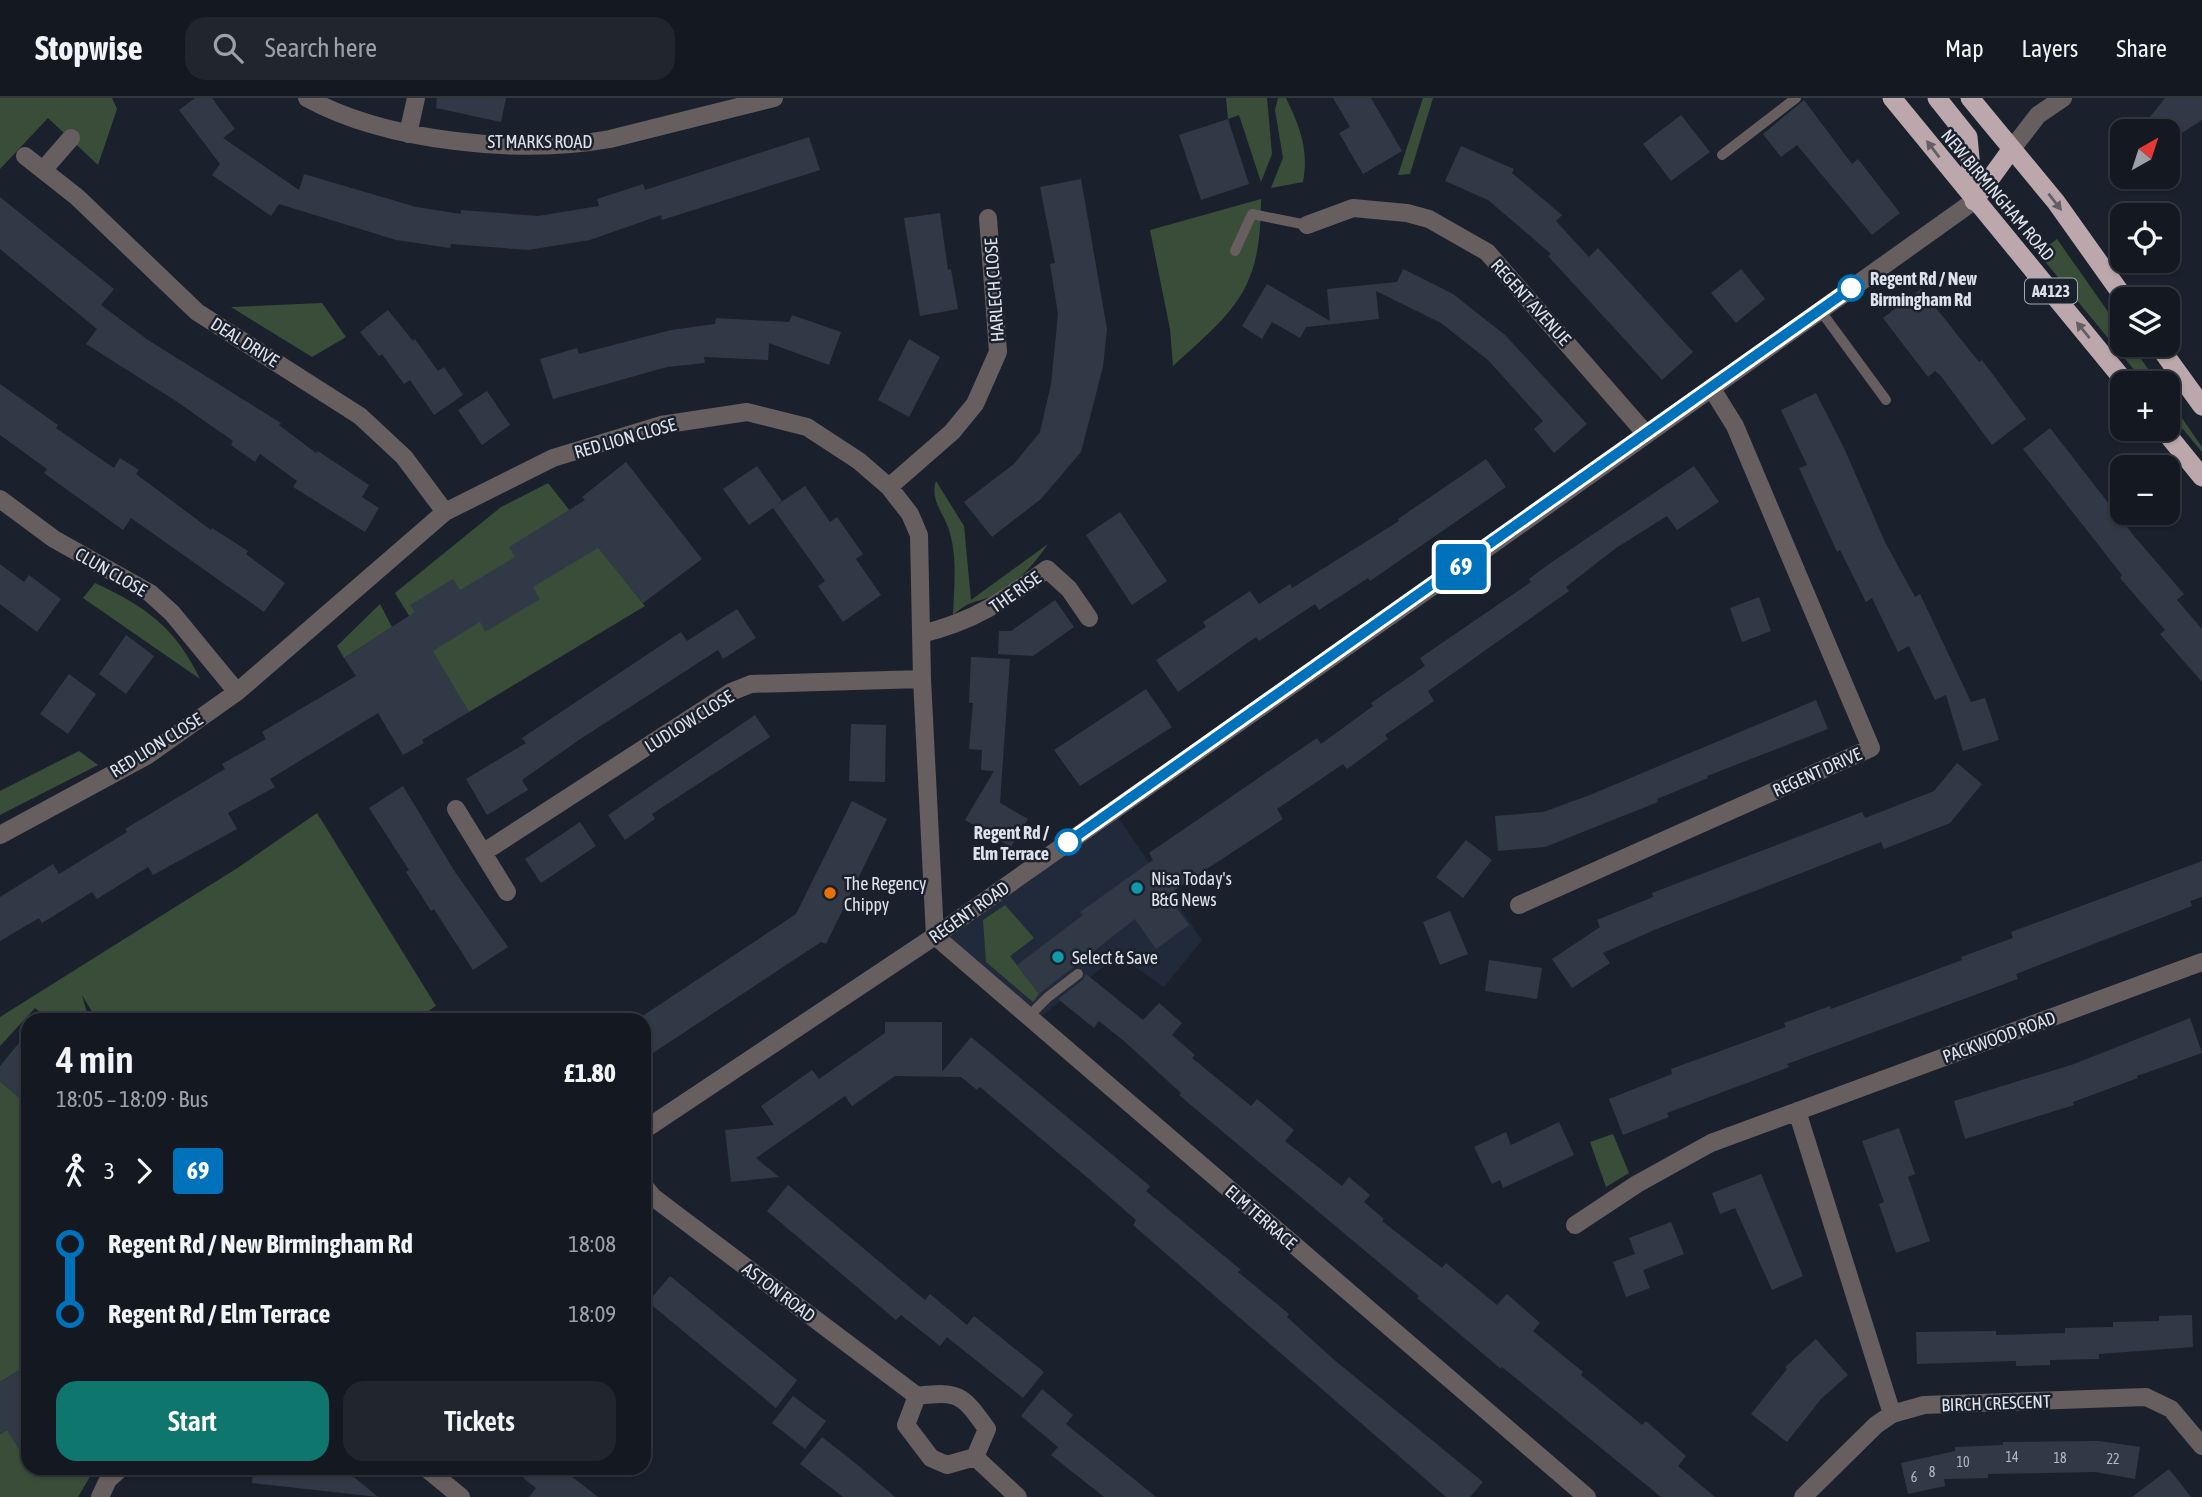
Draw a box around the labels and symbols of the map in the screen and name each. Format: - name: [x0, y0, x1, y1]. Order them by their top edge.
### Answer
- north arrow: [2110, 119, 2180, 189]
- street label: NEW BIRMINGHAM ROAD: [1937, 125, 2059, 265]
- street label: ST MARKS ROAD: [488, 131, 592, 152]
- one-way arrow: [1926, 141, 1941, 159]
- one-way arrow: [2047, 193, 2062, 210]
- street label: HARLECH CLOSE: [980, 237, 1008, 343]
- street label: REGENT AVENUE: [1487, 255, 1575, 350]
- place label: Regent Rd / New Birmingham Rd: [1870, 268, 1977, 310]
- marker: Regent Rd / New Birmingham Rd: [1838, 275, 1864, 301]
- road number: A4123: [2025, 279, 2077, 304]
- street label: DEAL DRIVE: [207, 313, 283, 371]
- one-way arrow: [2075, 322, 2090, 340]
- street label: RED LION CLOSE: [572, 413, 679, 463]
- street label: CLUN CLOSE: [71, 543, 151, 601]
- line badge: 69: [1430, 544, 1492, 590]
- street label: THE RISE: [986, 567, 1045, 617]
- street label: LUDLOW CLOSE: [641, 685, 737, 757]
- street label: RED LION CLOSE: [106, 708, 206, 782]
- street label: REGENT DRIVE: [1769, 743, 1865, 801]
- place label: Regent Rd / Elm Terrace: [973, 822, 1050, 864]
- marker: Regent Rd / Elm Terrace: [1055, 829, 1081, 855]
- place label: Nisa Today's B&G News: [1151, 868, 1232, 910]
- place label: The Regency Chippy: [844, 873, 926, 915]
- street label: REGENT ROAD: [925, 877, 1013, 947]
- marker: Nisa Today's B&G News: [1129, 880, 1145, 896]
- marker: The Regency Chippy: [822, 885, 838, 901]
- place label: Select & Save: [1072, 947, 1158, 968]
- marker: Select & Save: [1050, 949, 1066, 965]
- street label: PACKWOOD ROAD: [1940, 1007, 2058, 1067]
- street label: ELM TERRACE: [1221, 1180, 1301, 1254]
- street label: ASTON ROAD: [738, 1258, 820, 1326]
- street label: BIRCH CRESCENT: [1941, 1391, 2051, 1415]
- house number: 14: [2005, 1449, 2019, 1465]
- house number: 18: [2053, 1450, 2067, 1466]
- house number: 22: [2106, 1451, 2120, 1467]
- house number: 10: [1956, 1454, 1970, 1470]
- house number: 8: [1929, 1464, 1936, 1480]
- house number: 6: [1911, 1469, 1918, 1485]

